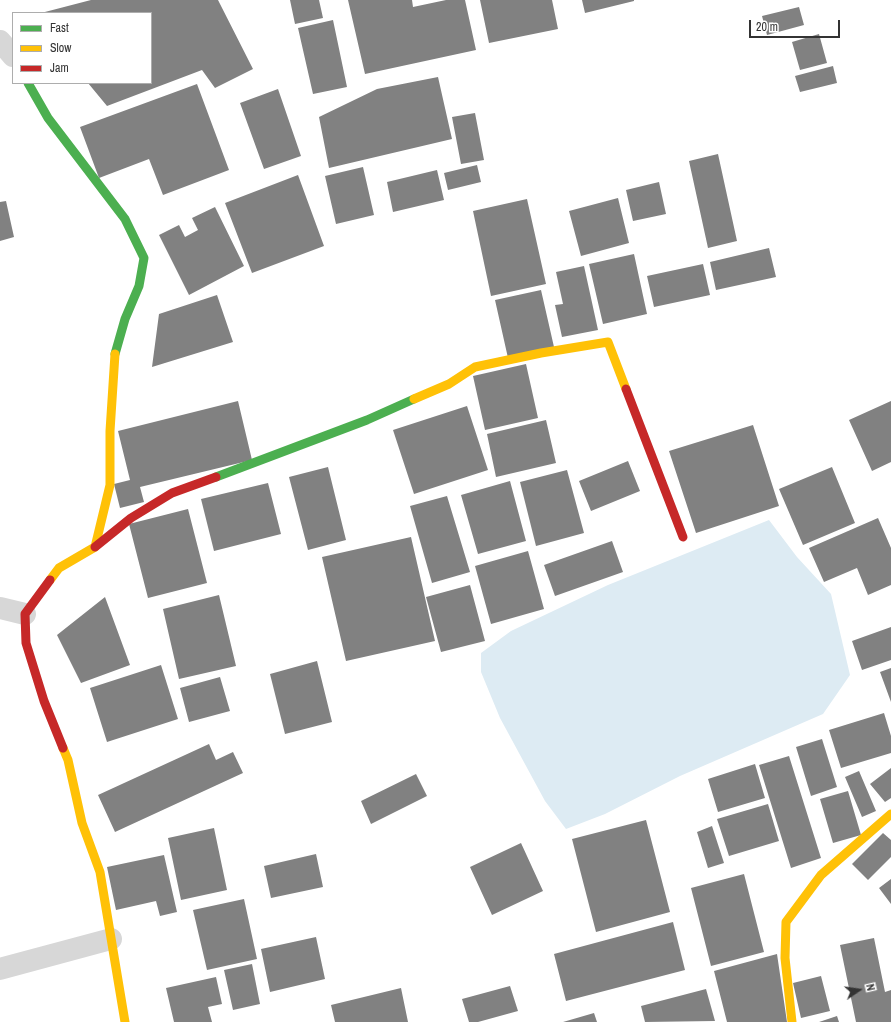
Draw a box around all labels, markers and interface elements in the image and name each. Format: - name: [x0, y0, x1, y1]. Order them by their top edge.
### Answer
- legend: [12, 12, 152, 84]
- scale bar: [751, 12, 842, 38]
- text: 20 m: [756, 19, 778, 35]
- text: Fast: [50, 20, 69, 36]
- text: Slow: [50, 40, 71, 56]
- text: Jam: [50, 60, 69, 76]
- north arrow: [839, 970, 879, 1010]
- text: N: [863, 983, 878, 992]

